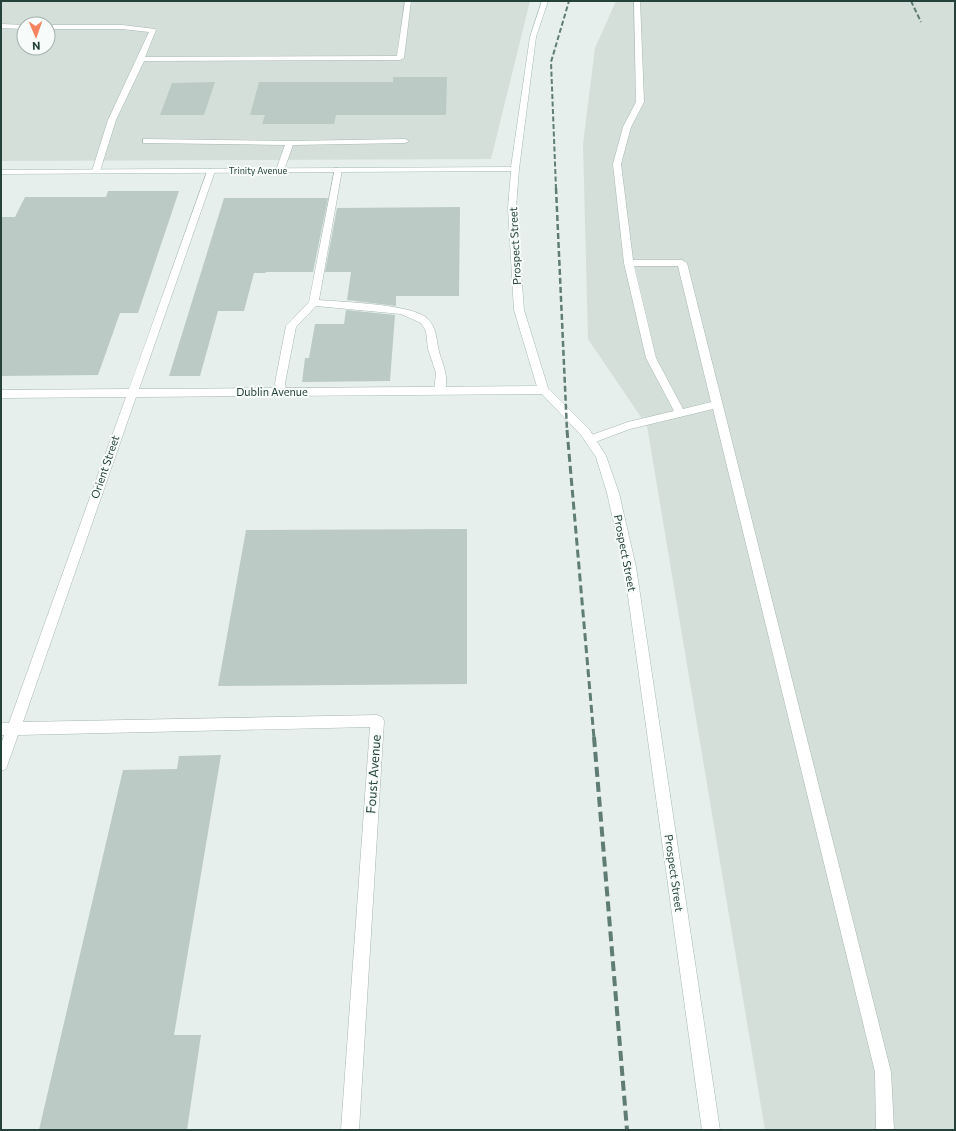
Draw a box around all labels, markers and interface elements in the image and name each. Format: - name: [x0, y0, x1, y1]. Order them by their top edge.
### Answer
- north arrow: [16, 16, 56, 56]
- text: N: [32, 40, 41, 53]
- street label: Trinity Avenue: [229, 165, 287, 176]
- street label: Prospect Street: [506, 206, 523, 285]
- street label: Dublin Avenue: [236, 385, 308, 398]
- street label: Orient Street: [88, 433, 122, 500]
- street label: Prospect Street: [612, 513, 639, 593]
- street label: Foust Avenue: [362, 734, 384, 814]
- street label: Prospect Street: [663, 833, 686, 913]

